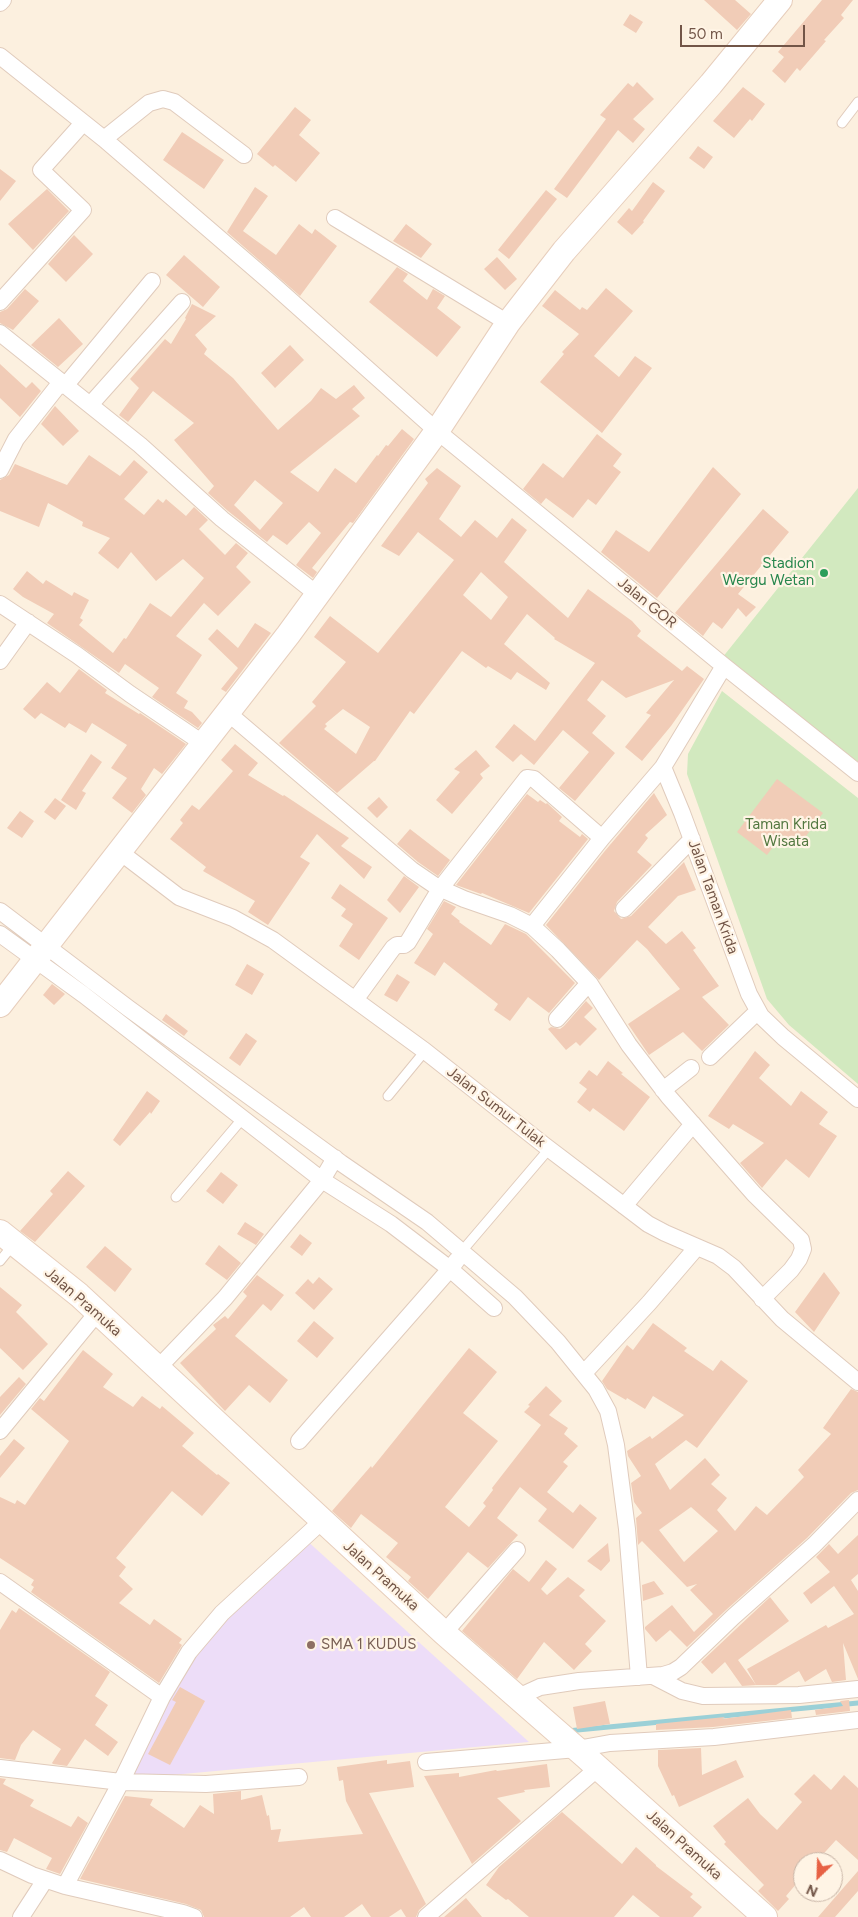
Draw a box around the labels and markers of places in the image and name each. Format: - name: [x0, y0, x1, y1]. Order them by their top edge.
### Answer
- place label: Stadion Wergu Wetan: [722, 555, 814, 590]
- marker: Stadion Wergu Wetan: [818, 567, 830, 579]
- place label: SMA 1 KUDUS: [321, 1636, 417, 1654]
- marker: SMA 1 KUDUS: [305, 1639, 317, 1651]

